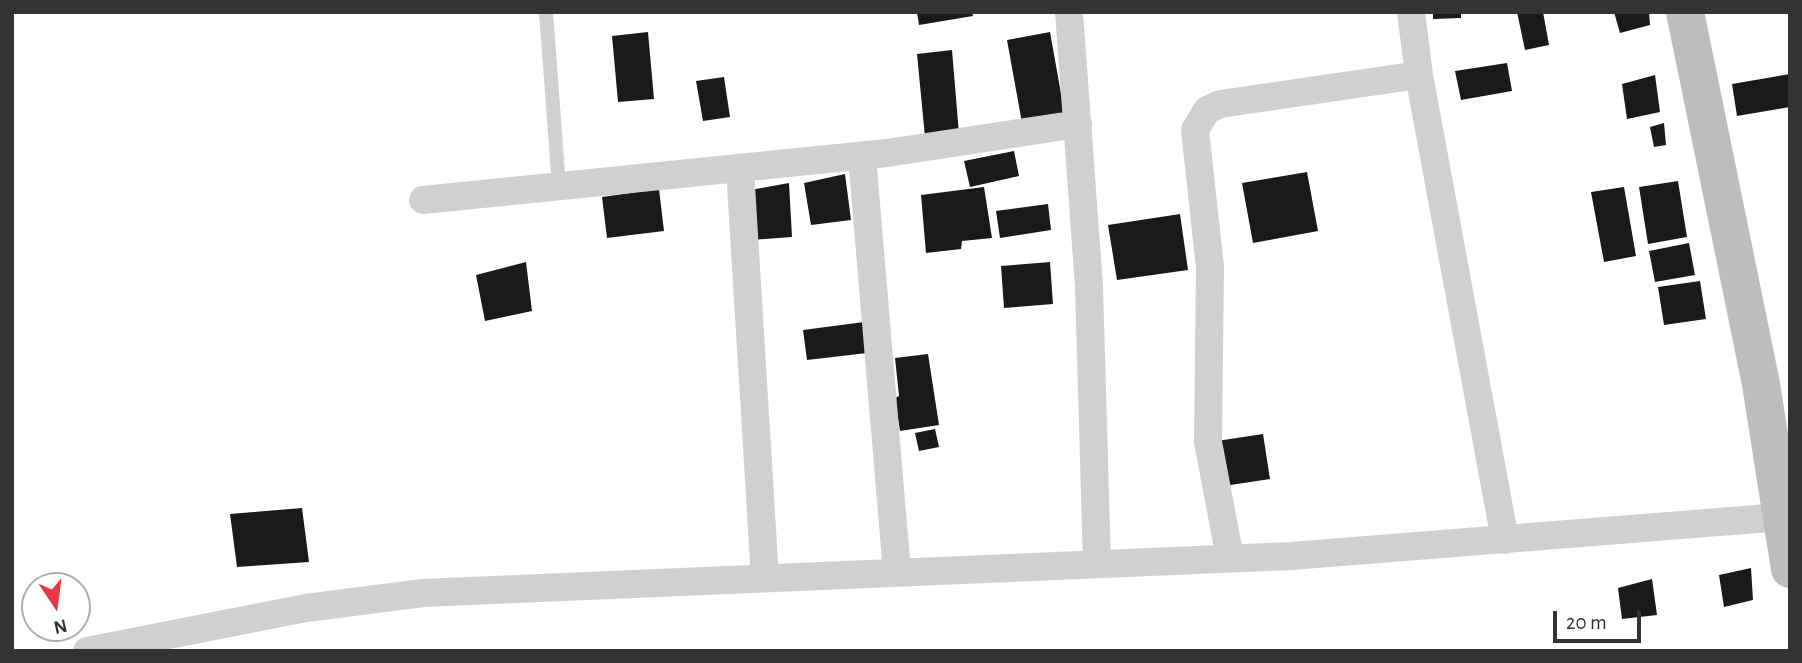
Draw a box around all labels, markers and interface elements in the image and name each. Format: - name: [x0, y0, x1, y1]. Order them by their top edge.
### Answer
- north arrow: [21, 572, 91, 642]
- scale bar: [1557, 596, 1644, 640]
- text: 20 m: [1566, 612, 1607, 633]
- text: N: [52, 615, 69, 637]

